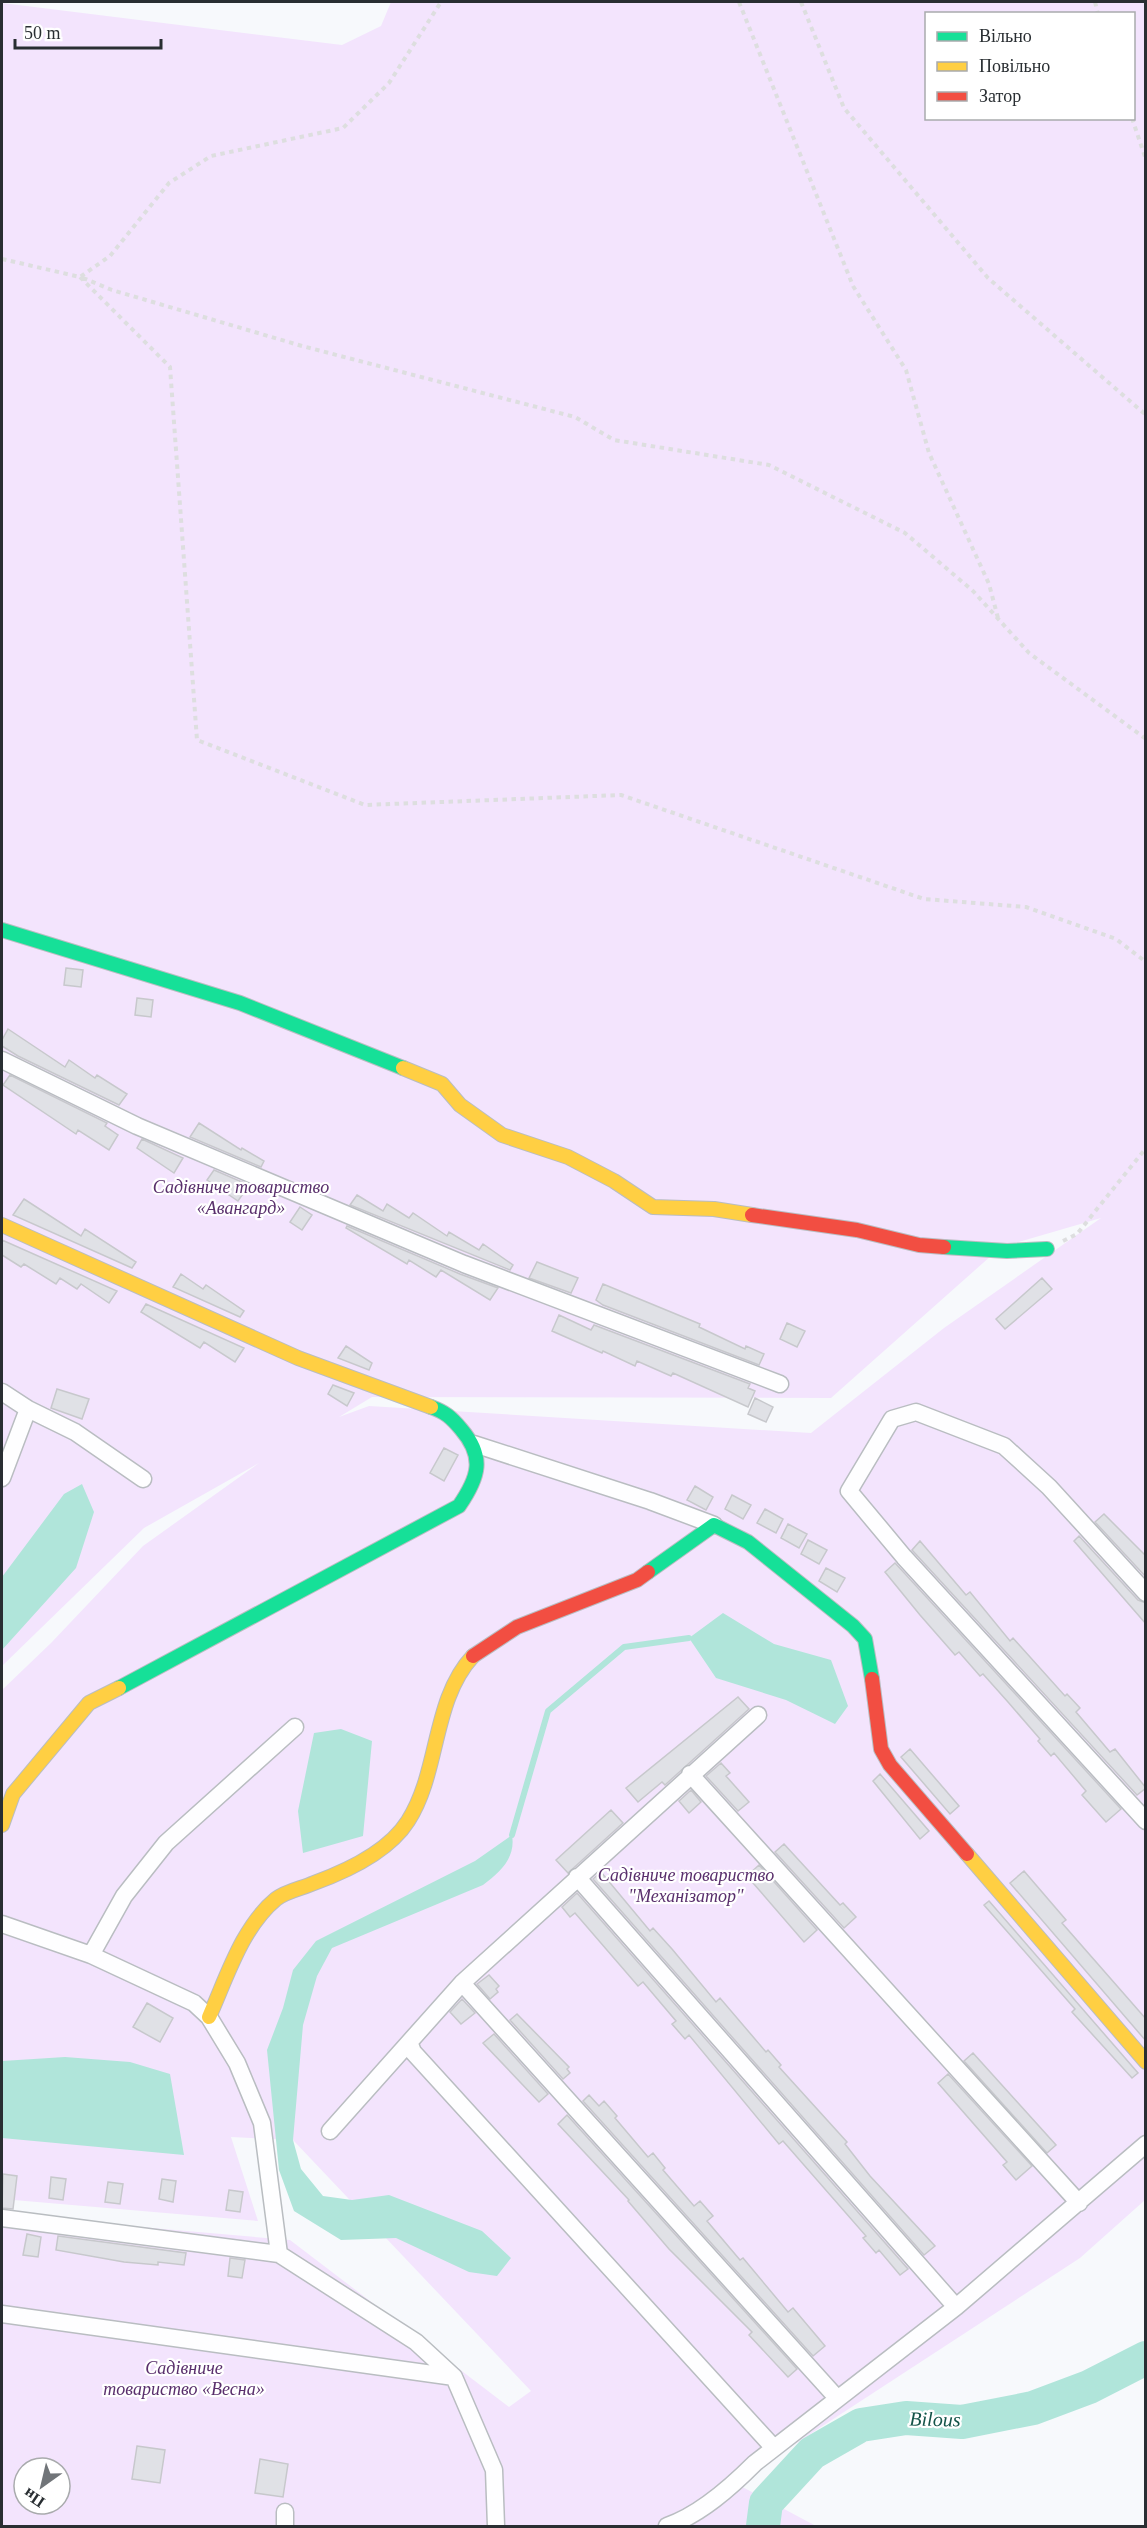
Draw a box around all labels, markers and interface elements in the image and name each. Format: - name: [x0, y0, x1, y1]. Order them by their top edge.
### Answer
- scale bar: [15, 12, 160, 50]
- legend: [925, 12, 1135, 120]
- text: 50 m: [24, 23, 61, 43]
- text: Вільно: [979, 26, 1032, 46]
- text: Повільно: [979, 56, 1050, 76]
- text: Затор: [979, 86, 1021, 106]
- park label: Садівниче товариство «Авангард»: [153, 1177, 329, 1218]
- park label: Садівниче товариство "Механізатор": [598, 1865, 774, 1906]
- park label: Садівниче товариство «Весна»: [103, 2358, 265, 2399]
- water label: Bilous: [909, 2408, 961, 2430]
- north arrow: [12, 2456, 72, 2516]
- text: Пн: [20, 2485, 48, 2511]

